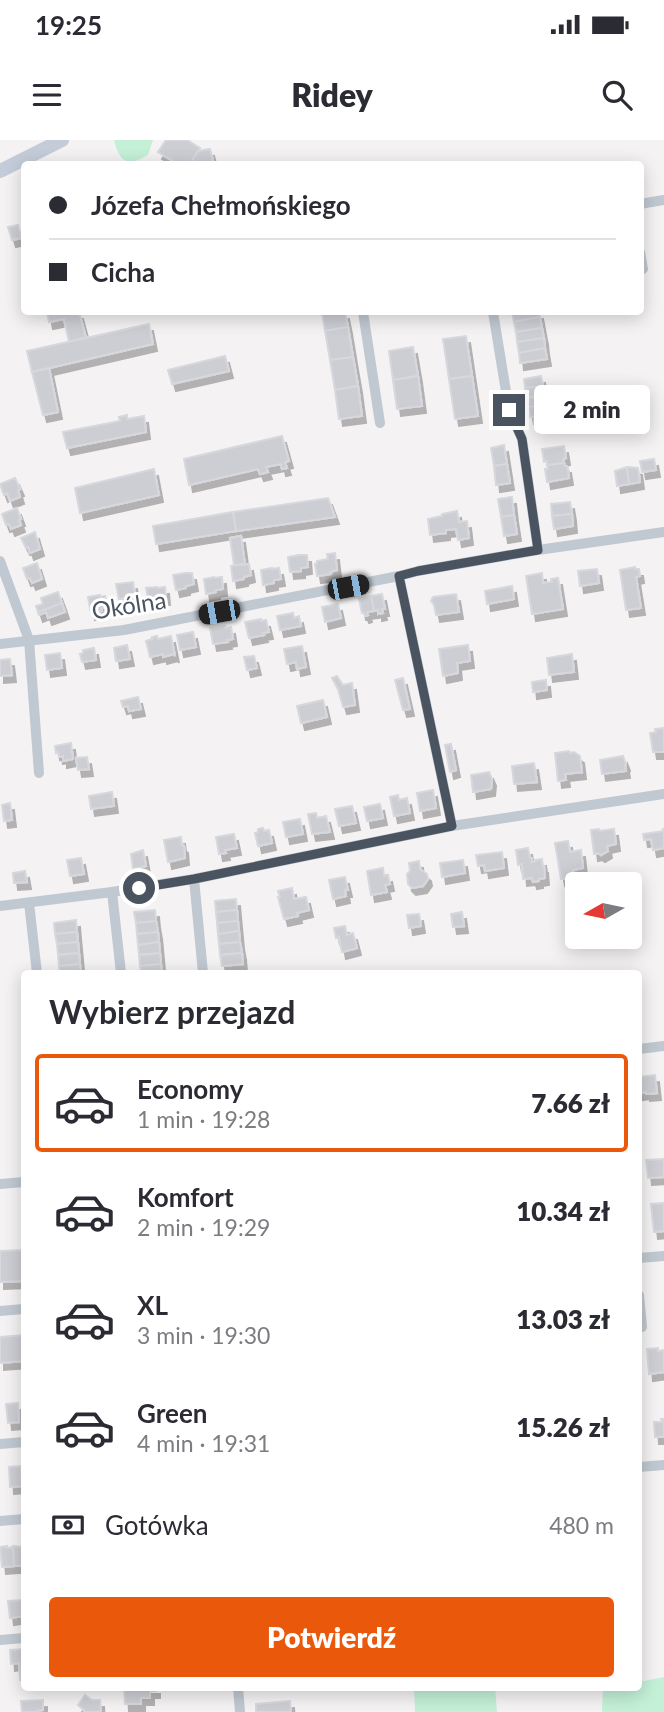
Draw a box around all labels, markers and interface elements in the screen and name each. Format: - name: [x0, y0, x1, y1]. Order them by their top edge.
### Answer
- text: 19:25: [35, 9, 102, 41]
- text: Ridey: [291, 75, 373, 114]
- icon: menu: [28, 76, 66, 114]
- icon: search: [598, 76, 636, 114]
- text: Józefa Chełmońskiego: [91, 189, 351, 221]
- text: Cicha: [91, 256, 155, 288]
- callout: 2 min: [534, 386, 649, 434]
- route end: [493, 394, 525, 426]
- text: 2 min: [563, 395, 621, 423]
- car: [326, 573, 371, 601]
- street label: Okólna: [89, 584, 168, 625]
- car: [197, 598, 242, 626]
- route start: [123, 872, 155, 904]
- north arrow: [565, 872, 642, 948]
- map controls: [565, 872, 642, 949]
- text: Wybierz przejazd: [49, 992, 295, 1031]
- icon: car: [53, 1072, 116, 1135]
- text: Economy: [137, 1073, 243, 1105]
- text: 7.66 zł: [531, 1087, 610, 1119]
- text: 1 min · 19:28: [137, 1105, 270, 1133]
- icon: car: [53, 1180, 116, 1243]
- text: Komfort: [137, 1181, 234, 1213]
- text: 10.34 zł: [516, 1195, 610, 1227]
- text: 2 min · 19:29: [137, 1213, 270, 1241]
- icon: car: [53, 1288, 116, 1351]
- text: XL: [137, 1289, 168, 1321]
- text: 13.03 zł: [516, 1303, 610, 1335]
- text: 3 min · 19:30: [137, 1321, 270, 1349]
- icon: car: [53, 1396, 116, 1459]
- text: Green: [137, 1397, 207, 1429]
- text: 15.26 zł: [516, 1411, 610, 1443]
- text: 4 min · 19:31: [137, 1429, 270, 1457]
- icon: cash: [49, 1506, 87, 1544]
- text: Gotówka: [105, 1509, 209, 1541]
- text: 480 m: [549, 1511, 614, 1539]
- button: Potwierdź: [49, 1597, 614, 1677]

